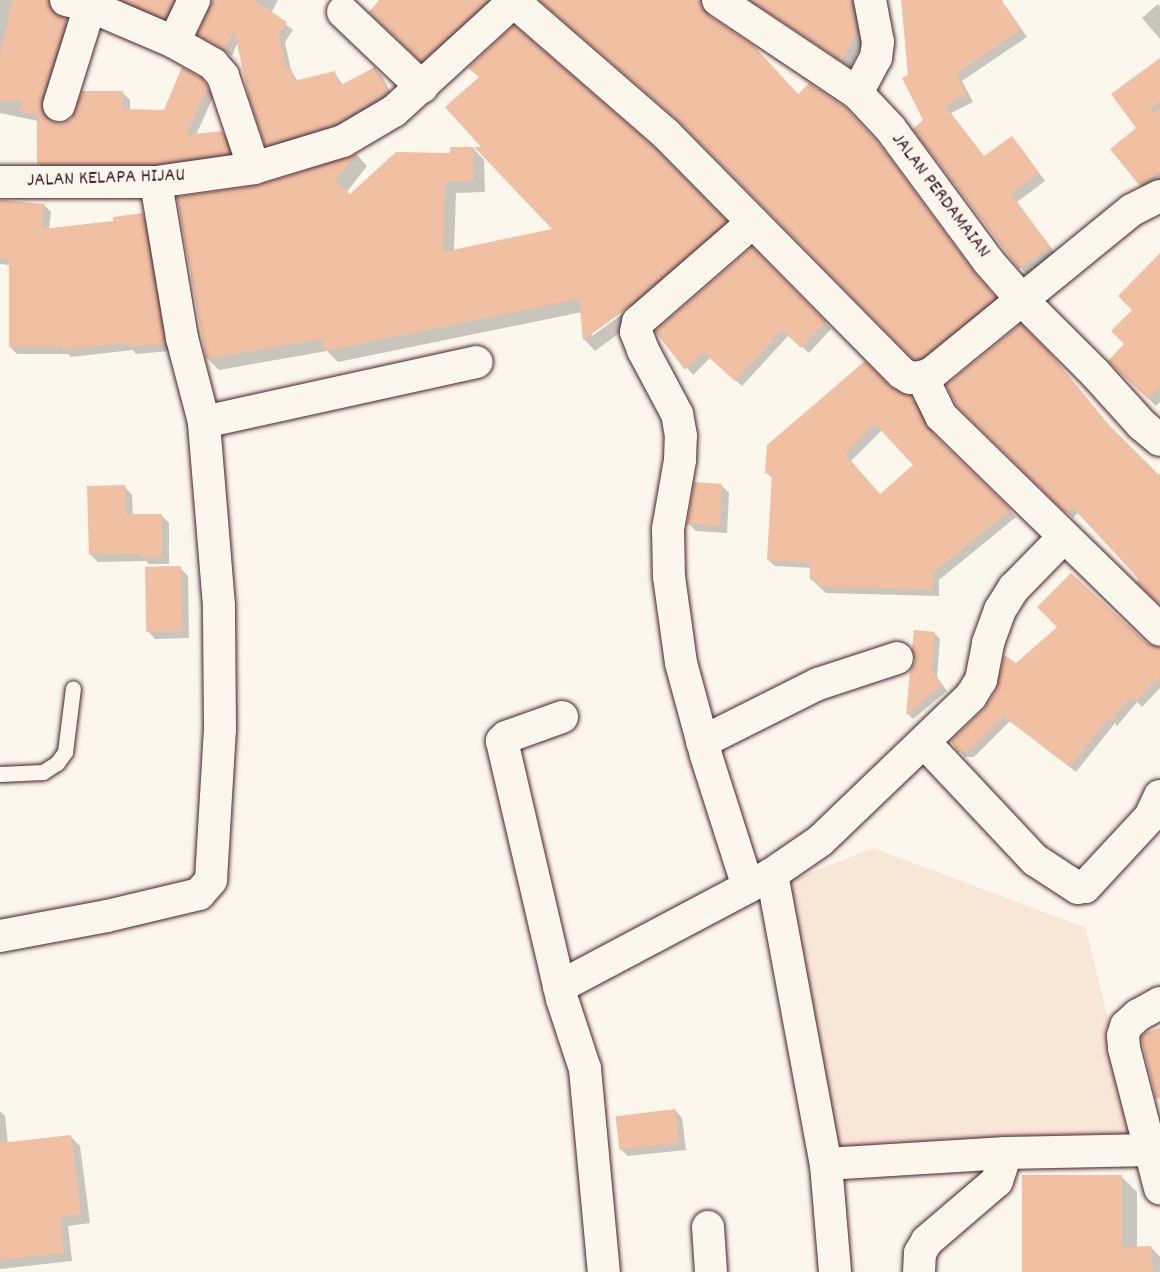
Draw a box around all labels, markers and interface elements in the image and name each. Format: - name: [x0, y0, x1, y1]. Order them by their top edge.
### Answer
- street label: JALAN PERDAMAIAN: [885, 129, 995, 263]
- street label: JALAN KELAPA HIJAU: [27, 164, 185, 194]

